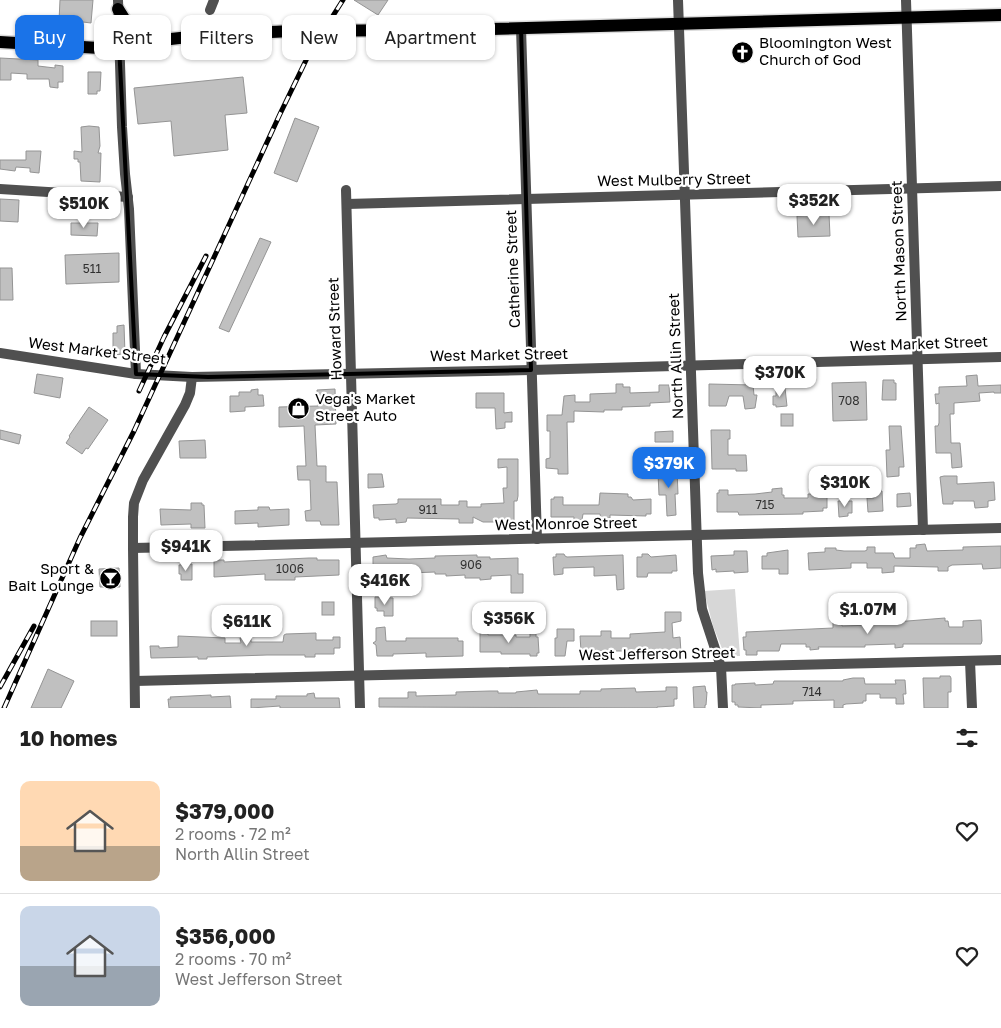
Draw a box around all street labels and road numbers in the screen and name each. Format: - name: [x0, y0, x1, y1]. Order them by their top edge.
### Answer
- street label: West Mulberry Street: [597, 169, 751, 189]
- street label: North Mason Street: [887, 180, 909, 322]
- street label: Catherine Street: [501, 210, 523, 329]
- street label: Howard Street: [323, 277, 345, 381]
- street label: North Allin Street: [664, 293, 686, 419]
- street label: West Market Street: [849, 332, 988, 354]
- street label: West Market Street: [27, 333, 167, 367]
- street label: West Market Street: [430, 344, 568, 364]
- street label: West Monroe Street: [494, 513, 638, 533]
- street label: West Jefferson Street: [578, 643, 736, 663]

